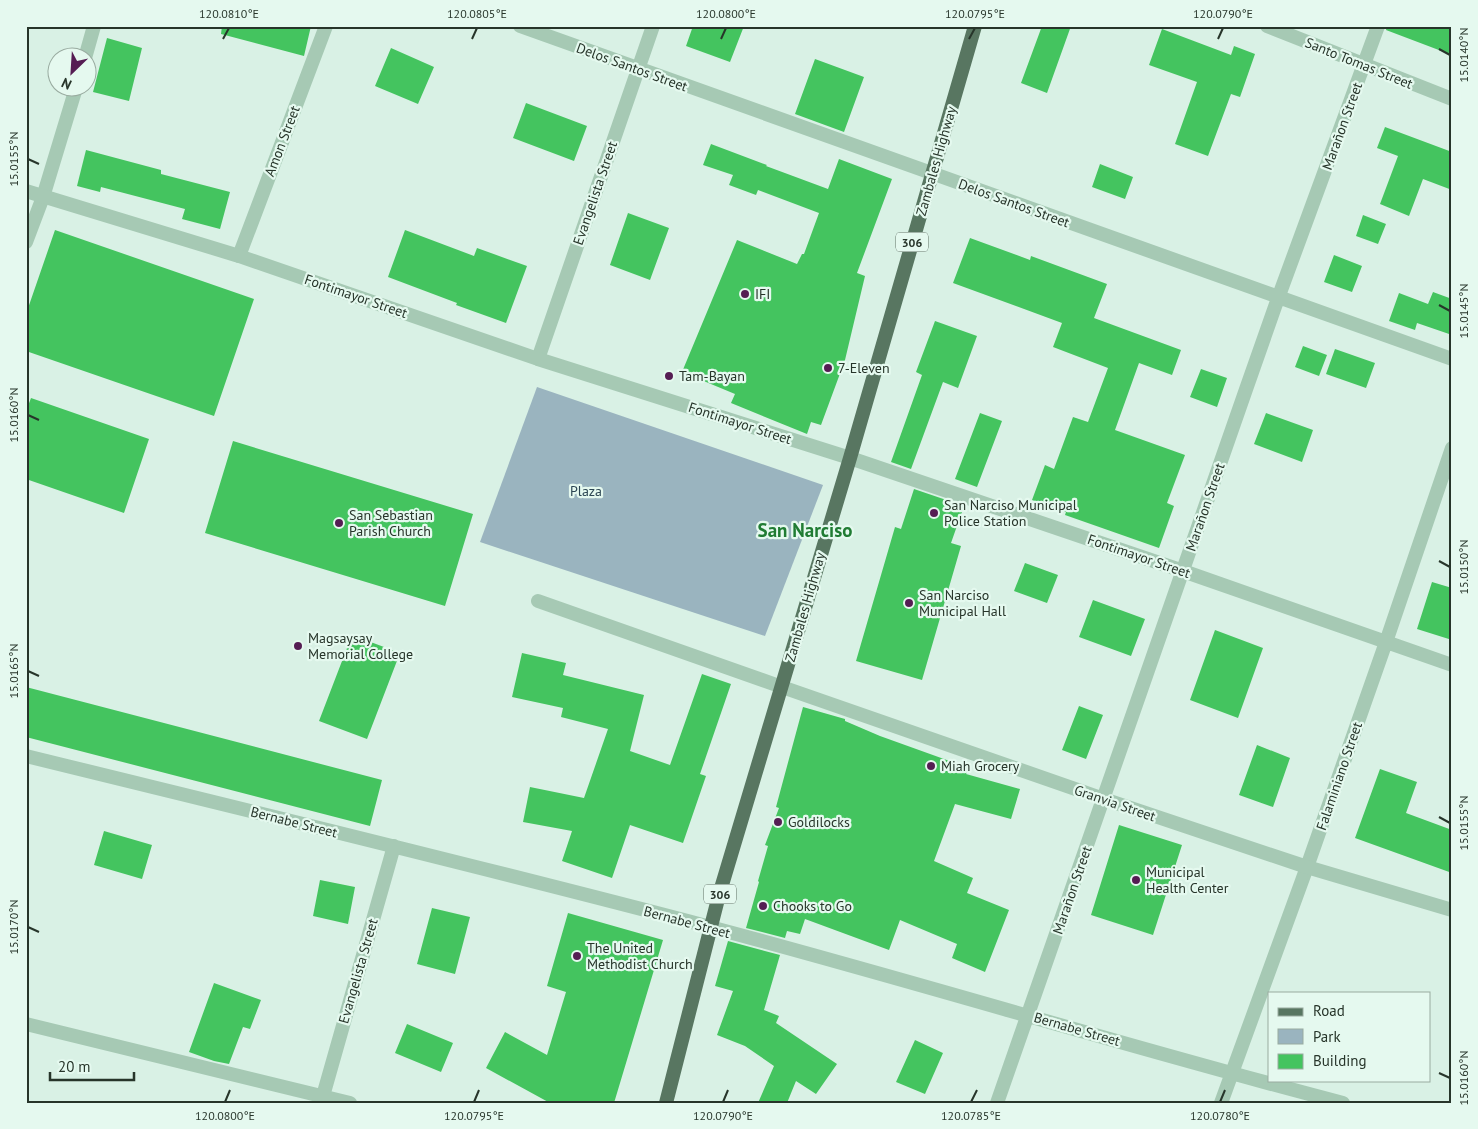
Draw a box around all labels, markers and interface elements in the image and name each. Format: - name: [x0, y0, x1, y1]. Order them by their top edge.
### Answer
- text: 120.0810°E: [199, 6, 259, 21]
- text: 120.0805°E: [447, 6, 507, 21]
- text: 120.0800°E: [696, 6, 756, 21]
- text: 120.0795°E: [945, 6, 1005, 21]
- text: 120.0790°E: [1193, 6, 1253, 21]
- text: 15.0140°N: [1456, 28, 1471, 82]
- street label: Santo Tomas Street: [1302, 33, 1416, 93]
- street label: Delos Santos Street: [574, 39, 690, 96]
- north arrow: [48, 48, 98, 98]
- text: N: [59, 74, 74, 94]
- street label: Marañon Street: [1318, 79, 1366, 172]
- street label: Amon Street: [260, 103, 304, 179]
- street label: Zambales Highway: [912, 104, 960, 218]
- text: 15.0155°N: [6, 132, 21, 186]
- street label: Evangelista Street: [569, 139, 621, 247]
- street label: Delos Santos Street: [956, 175, 1072, 232]
- road number: 306: [896, 232, 928, 252]
- street label: Fontimayor Street: [302, 270, 410, 322]
- text: 15.0145°N: [1456, 284, 1471, 338]
- place label: IFI: [755, 285, 770, 303]
- marker: IFI: [739, 288, 751, 300]
- place label: 7-Eleven: [838, 359, 890, 377]
- marker: 7-Eleven: [822, 362, 834, 374]
- place label: Tam-Bayan: [679, 367, 745, 385]
- marker: Tam-Bayan: [663, 370, 675, 382]
- text: 15.0160°N: [6, 388, 21, 442]
- street label: Fontimayor Street: [686, 398, 794, 448]
- street label: Marañon Street: [1182, 460, 1229, 553]
- park label: Plaza: [570, 482, 602, 500]
- place label: San Narciso Municipal Police Station: [944, 496, 1077, 530]
- place label: San Sebastian Parish Church: [349, 506, 433, 540]
- marker: San Narciso Municipal Police Station: [928, 507, 940, 519]
- marker: San Sebastian Parish Church: [333, 517, 345, 529]
- district label: San Narciso: [758, 518, 852, 542]
- street label: Fontimayor Street: [1085, 530, 1193, 582]
- text: 15.0150°N: [1456, 540, 1471, 594]
- street label: Zambales Highway: [781, 550, 829, 664]
- place label: San Narciso Municipal Hall: [919, 586, 1006, 620]
- marker: San Narciso Municipal Hall: [903, 597, 915, 609]
- place label: Magsaysay Memorial College: [308, 629, 413, 663]
- marker: Magsaysay Memorial College: [292, 640, 304, 652]
- text: 15.0165°N: [6, 644, 21, 698]
- street label: Falaminiano Street: [1312, 719, 1366, 833]
- place label: Miah Grocery: [941, 757, 1020, 775]
- marker: Miah Grocery: [925, 760, 937, 772]
- street label: Granvia Street: [1072, 781, 1158, 825]
- text: 15.0155°N: [1456, 796, 1471, 850]
- street label: Bernabe Street: [249, 803, 340, 842]
- place label: Goldilocks: [788, 813, 850, 831]
- marker: Goldilocks: [772, 816, 784, 828]
- street label: Marañon Street: [1049, 843, 1096, 936]
- place label: Municipal Health Center: [1146, 863, 1229, 897]
- marker: Municipal Health Center: [1130, 874, 1142, 886]
- road number: 306: [704, 884, 736, 904]
- place label: Chooks to Go: [773, 897, 852, 915]
- text: 15.0170°N: [6, 900, 21, 954]
- marker: Chooks to Go: [757, 900, 769, 912]
- street label: Bernabe Street: [642, 902, 732, 942]
- street label: Evangelista Street: [334, 916, 382, 1026]
- place label: The United Methodist Church: [587, 939, 693, 973]
- marker: The United Methodist Church: [571, 950, 583, 962]
- legend: [1268, 992, 1430, 1082]
- text: Road: [1313, 1001, 1345, 1020]
- street label: Bernabe Street: [1032, 1008, 1122, 1050]
- text: Park: [1313, 1027, 1341, 1046]
- scale bar: [50, 1049, 134, 1081]
- text: Building: [1313, 1051, 1367, 1070]
- text: 15.0160°N: [1456, 1051, 1471, 1105]
- text: 20 m: [58, 1057, 91, 1076]
- text: 120.0800°E: [195, 1108, 255, 1123]
- text: 120.0795°E: [444, 1108, 504, 1123]
- text: 120.0790°E: [693, 1108, 753, 1123]
- text: 120.0785°E: [941, 1108, 1001, 1123]
- text: 120.0780°E: [1190, 1108, 1250, 1123]

